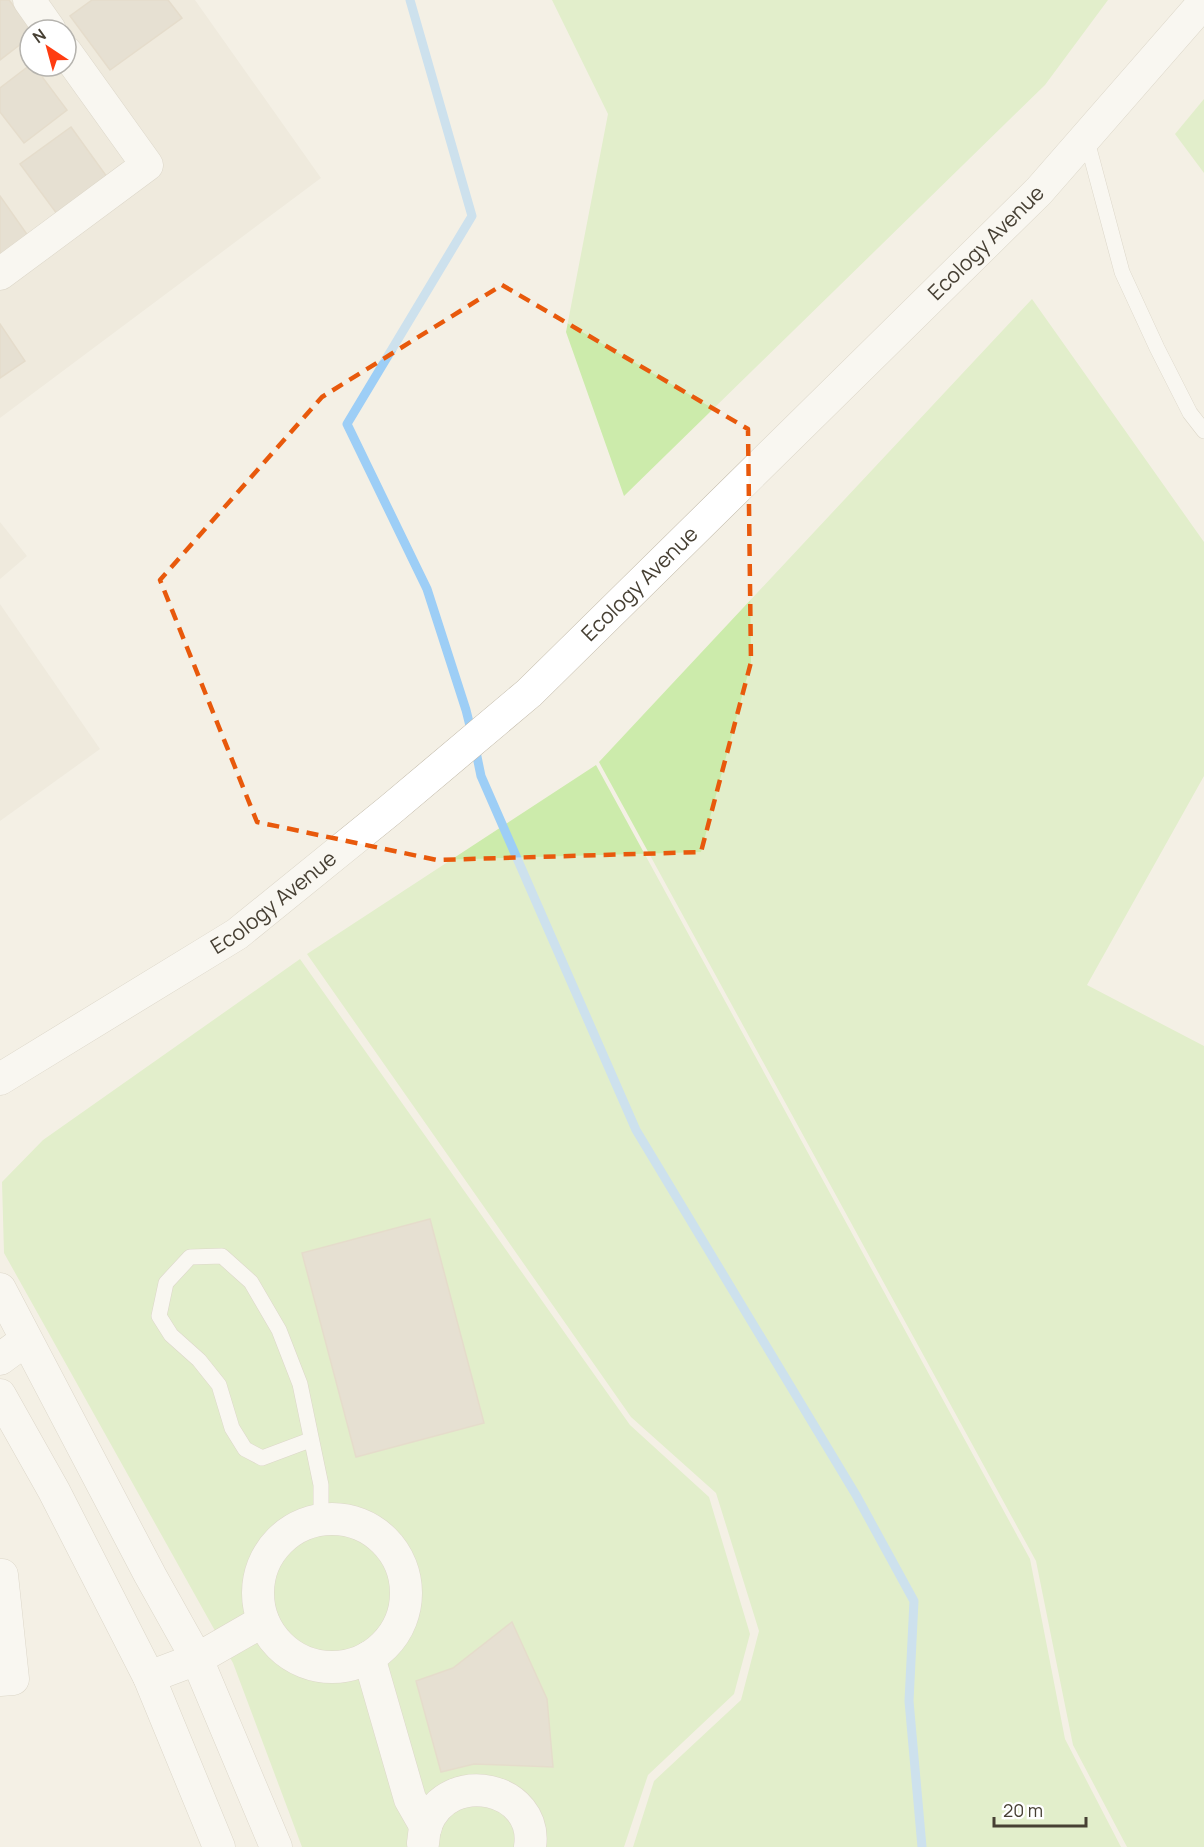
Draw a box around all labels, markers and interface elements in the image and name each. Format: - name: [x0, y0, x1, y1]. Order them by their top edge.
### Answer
- north arrow: [18, 18, 78, 78]
- text: N: [28, 24, 50, 48]
- street label: Ecology Avenue: [921, 179, 1050, 306]
- street label: Ecology Avenue: [575, 520, 703, 647]
- street label: Ecology Avenue: [205, 844, 342, 960]
- scale bar: [994, 1790, 1086, 1828]
- text: 20 m: [1003, 1798, 1043, 1822]

